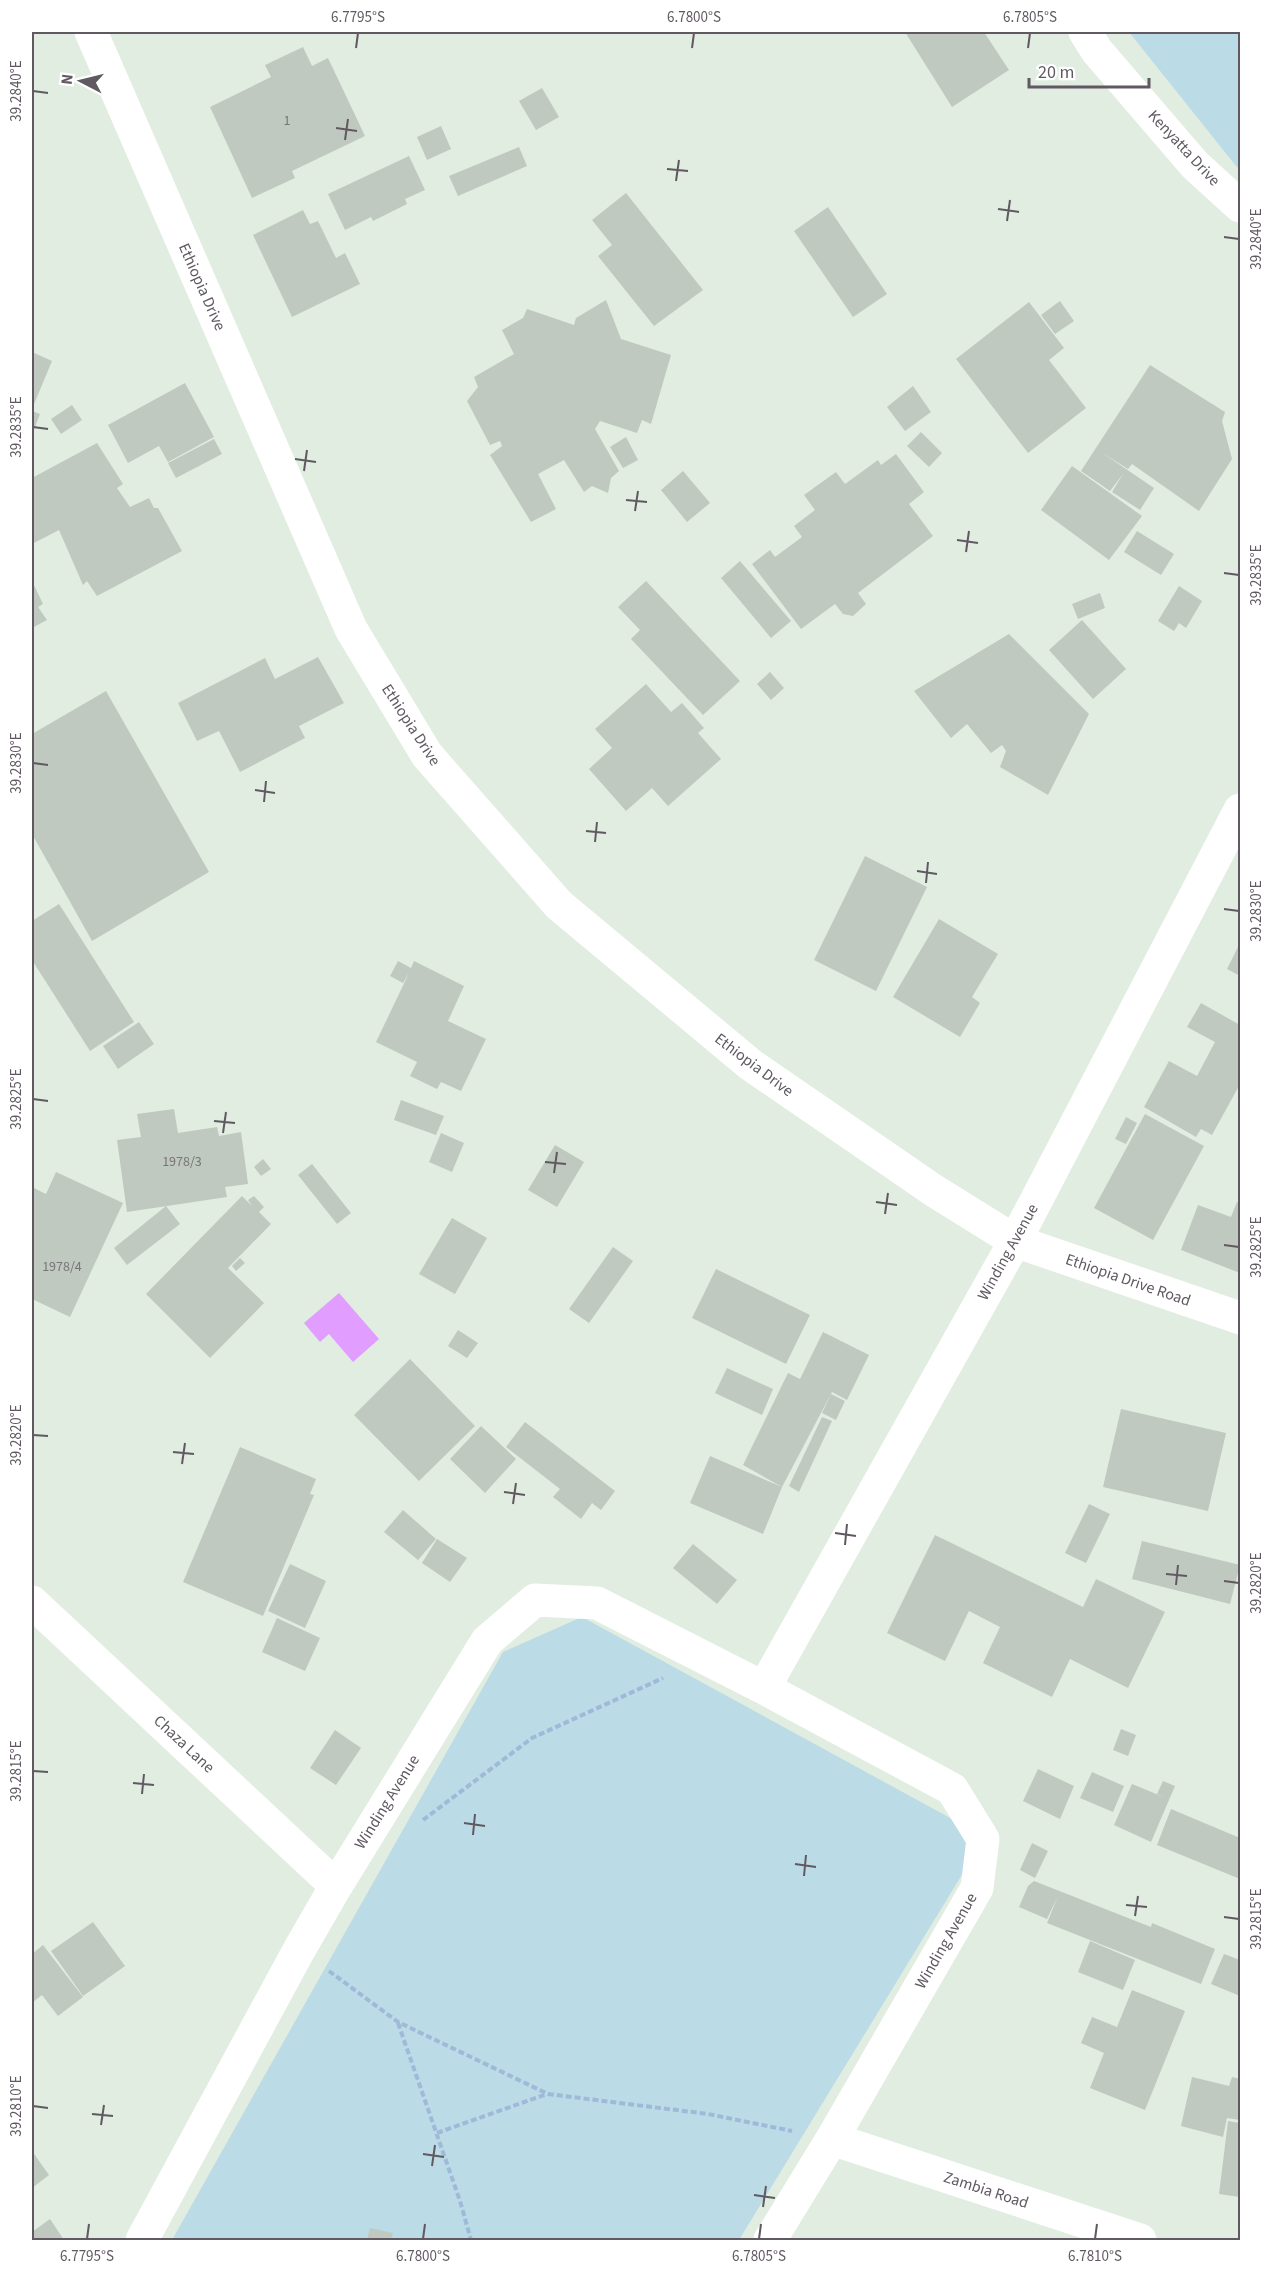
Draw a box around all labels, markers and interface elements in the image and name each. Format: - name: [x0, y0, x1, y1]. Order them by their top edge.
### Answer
- text: 6.7795°S: [331, 7, 385, 28]
- text: 6.7800°S: [667, 7, 721, 28]
- text: 6.7805°S: [1003, 7, 1057, 28]
- north arrow: [51, 51, 111, 111]
- scale bar: [1029, 51, 1149, 89]
- text: 39.2840°E: [6, 60, 27, 122]
- text: 20 m: [1038, 60, 1074, 85]
- text: N: [56, 73, 79, 86]
- street label: Kenyatta Drive: [1143, 105, 1225, 191]
- house number: 1: [284, 111, 291, 131]
- text: 39.2840°E: [1246, 208, 1267, 270]
- street label: Ethiopia Drive: [173, 240, 231, 334]
- text: 39.2835°E: [6, 396, 27, 458]
- text: 39.2835°E: [1246, 544, 1267, 606]
- street label: Ethiopia Drive: [376, 680, 446, 770]
- text: 39.2830°E: [6, 732, 27, 794]
- text: 39.2830°E: [1246, 880, 1267, 942]
- street label: Ethiopia Drive: [710, 1028, 798, 1102]
- text: 39.2825°E: [6, 1068, 27, 1130]
- house number: 1978/3: [162, 1152, 202, 1172]
- street label: Winding Avenue: [972, 1200, 1044, 1304]
- text: 39.2825°E: [1246, 1216, 1267, 1278]
- street label: Ethiopia Drive Road: [1062, 1248, 1194, 1312]
- house number: 1978/4: [42, 1257, 82, 1277]
- text: 39.2820°E: [6, 1404, 27, 1466]
- text: 39.2820°E: [1246, 1552, 1267, 1614]
- street label: Chaza Lane: [149, 1710, 219, 1778]
- text: 39.2815°E: [6, 1740, 27, 1802]
- street label: Winding Avenue: [349, 1751, 425, 1853]
- text: 39.2815°E: [1246, 1888, 1267, 1950]
- street label: Winding Avenue: [910, 1889, 982, 1993]
- text: 39.2810°E: [6, 2075, 27, 2137]
- street label: Zambia Road: [941, 2166, 1031, 2214]
- text: 6.7795°S: [60, 2246, 114, 2267]
- text: 6.7800°S: [396, 2246, 450, 2267]
- text: 6.7805°S: [732, 2246, 786, 2267]
- text: 6.7810°S: [1068, 2246, 1122, 2267]

